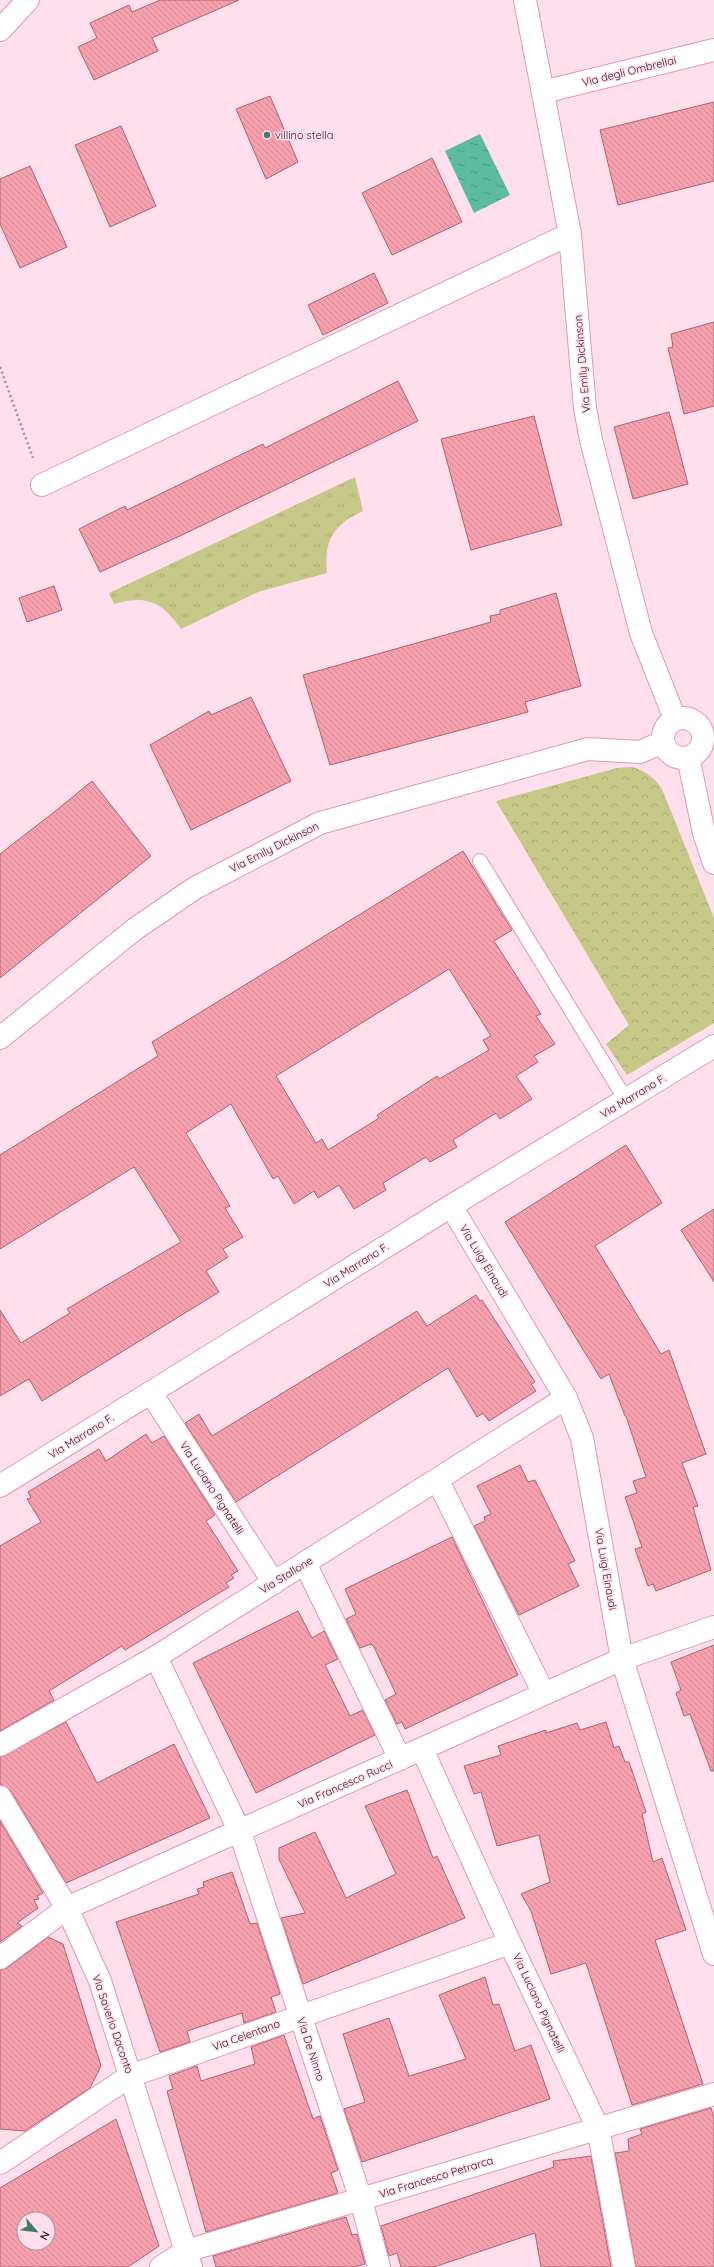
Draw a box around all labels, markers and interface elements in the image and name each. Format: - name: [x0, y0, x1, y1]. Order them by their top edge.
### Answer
- street label: Via degli Ombrellai: [581, 53, 677, 89]
- place label: villino stella: [275, 128, 333, 142]
- marker: villino stella: [262, 130, 272, 140]
- street label: Via Emily Dickinson: [571, 314, 593, 414]
- street label: Via Emily Dickinson: [227, 818, 321, 876]
- street label: Via Marrano F.: [598, 1071, 668, 1121]
- street label: Via Luigi Einaudi: [457, 1222, 511, 1300]
- street label: Via Marrano F.: [321, 1239, 391, 1291]
- street label: Via Marrano F.: [46, 1410, 116, 1462]
- street label: Via Luciano Pignatelli: [177, 1439, 247, 1537]
- street label: Via Luigi Einaudi: [592, 1527, 620, 1611]
- street label: Via Stallone: [257, 1553, 315, 1597]
- street label: Via Francesco Rucci: [295, 1757, 395, 1811]
- street label: Via Luciano Pignatelli: [510, 1951, 568, 2055]
- street label: Via Saverio Daconto: [89, 1973, 137, 2076]
- street label: Via De Ninno: [294, 2015, 328, 2083]
- street label: Via Celentano: [210, 2016, 282, 2054]
- street label: Via Francesco Petrarca: [377, 2153, 495, 2201]
- north arrow: [16, 2211, 56, 2251]
- text: N: [37, 2229, 53, 2243]

